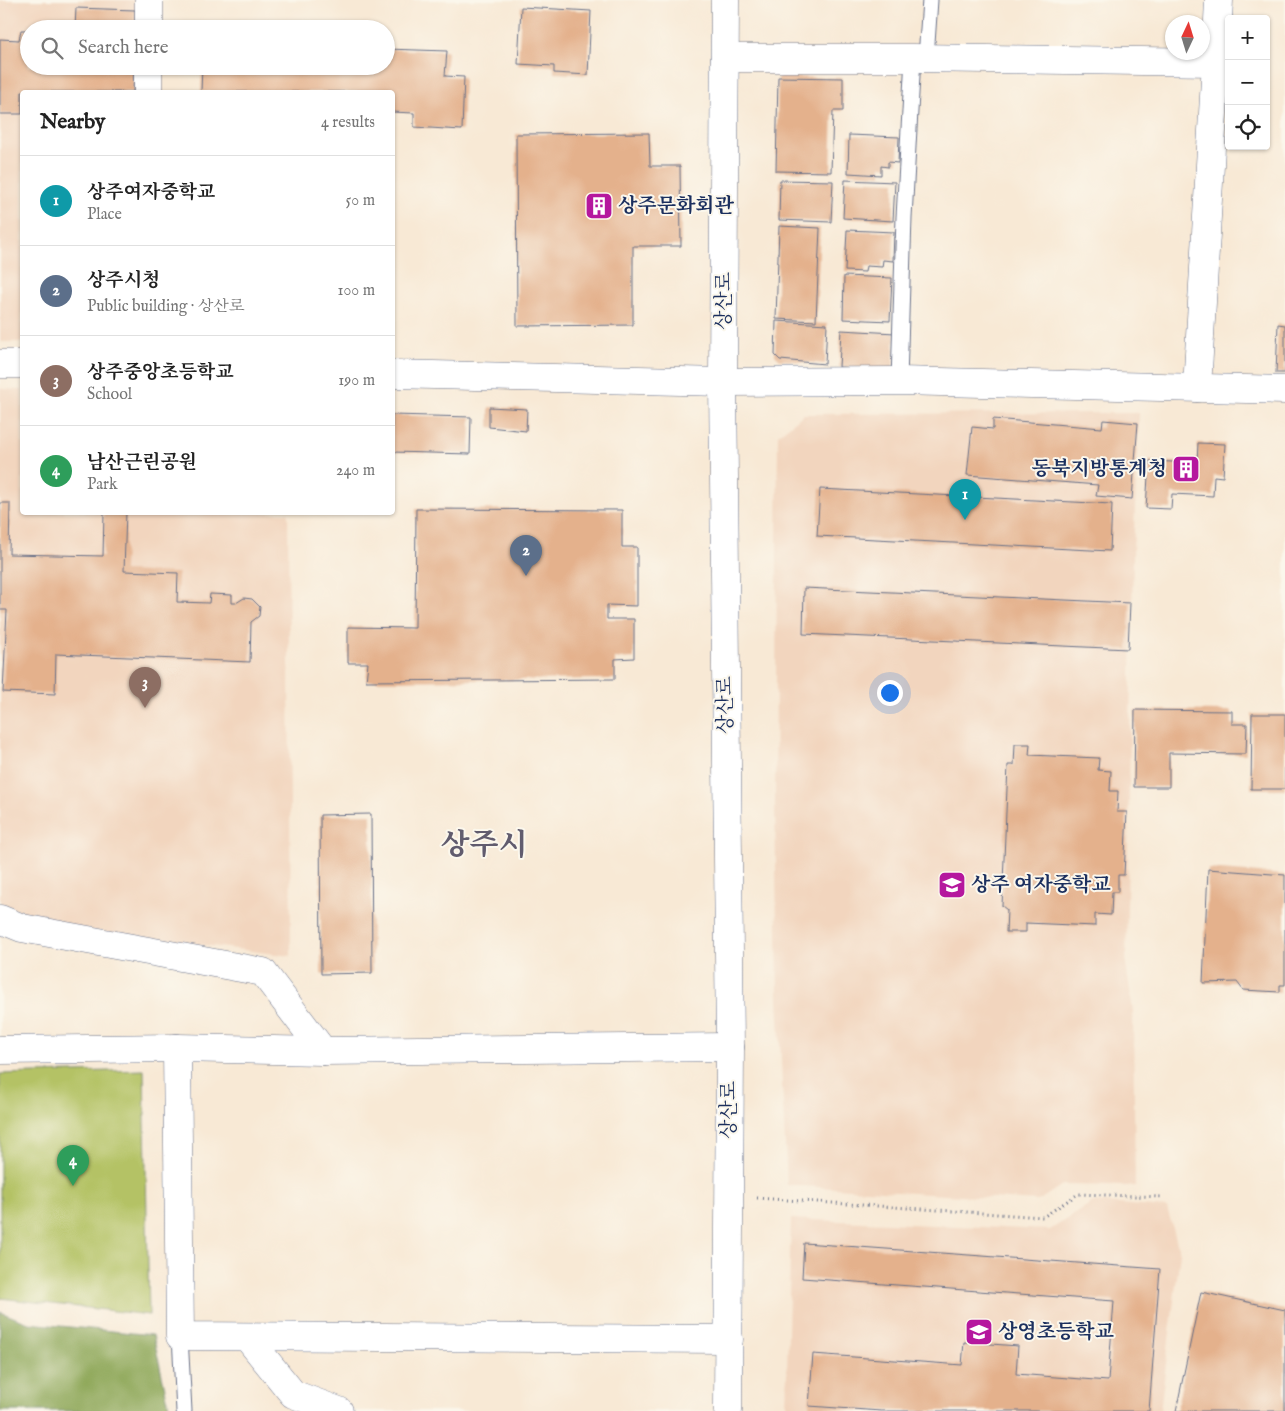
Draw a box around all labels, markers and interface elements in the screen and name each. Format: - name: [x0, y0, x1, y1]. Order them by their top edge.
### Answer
- north arrow: [1165, 15, 1210, 60]
- map controls: [1225, 15, 1270, 150]
- button: +: [1225, 15, 1270, 60]
- search box: [20, 20, 395, 75]
- icon: search: [38, 34, 66, 62]
- text: Search here: [78, 36, 169, 60]
- button: −: [1225, 60, 1270, 105]
- button: locate: [1225, 105, 1270, 150]
- text: Nearby: [40, 109, 105, 136]
- text: 4 results: [321, 113, 375, 133]
- text: 상주여자중학교: [87, 181, 215, 205]
- text: 1: [53, 191, 59, 211]
- text: 50 m: [346, 191, 375, 211]
- building icon: 상주문화회관: [584, 191, 614, 221]
- place label: 상주문화회관: [618, 194, 735, 219]
- text: Place: [87, 205, 122, 225]
- text: 상주시청: [87, 269, 160, 293]
- street label: 상산로: [712, 272, 737, 330]
- text: 2: [52, 281, 60, 301]
- text: 100 m: [338, 281, 375, 301]
- text: Public building · 상산로: [87, 297, 244, 317]
- text: 상주중앙초등학교: [87, 361, 234, 385]
- text: 3: [53, 371, 59, 391]
- text: 190 m: [338, 371, 375, 391]
- text: School: [87, 385, 132, 405]
- text: 남산근린공원: [87, 451, 197, 475]
- building icon: 동북지방통계청: [1171, 454, 1201, 484]
- place label: 동북지방통계청: [1032, 457, 1167, 482]
- text: 4: [52, 461, 60, 481]
- text: 240 m: [336, 461, 375, 481]
- text: Park: [87, 475, 117, 495]
- pin: 1: [949, 479, 981, 520]
- pin: 2: [510, 535, 542, 576]
- pin: 3: [129, 667, 161, 708]
- street label: 상산로: [713, 676, 739, 734]
- your location: [877, 680, 903, 706]
- district label: 상주시: [441, 827, 527, 865]
- school or university icon: 상주 여자중학교: [937, 870, 967, 900]
- place label: 상주 여자중학교: [971, 873, 1111, 898]
- street label: 상산로: [717, 1081, 742, 1139]
- pin: 4: [57, 1145, 89, 1186]
- school or university icon: 상영초등학교: [964, 1317, 994, 1347]
- place label: 상영초등학교: [998, 1320, 1115, 1345]

